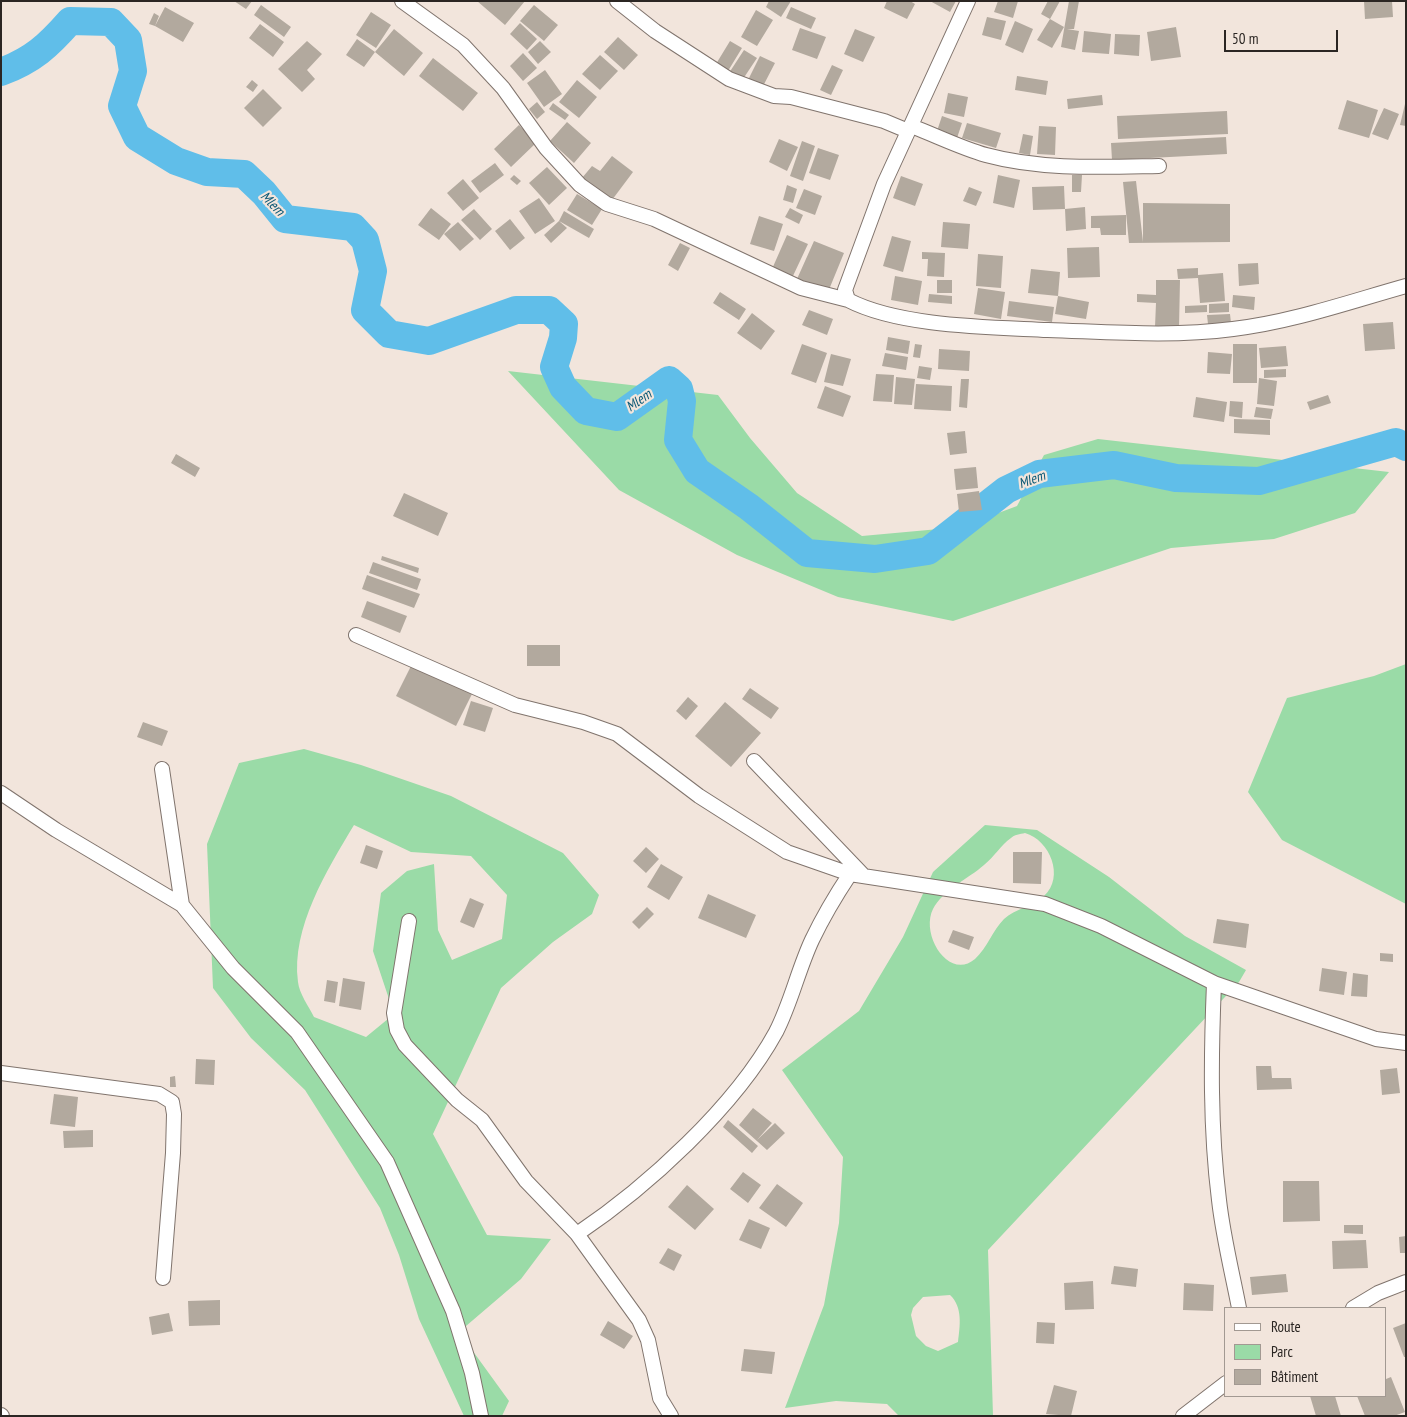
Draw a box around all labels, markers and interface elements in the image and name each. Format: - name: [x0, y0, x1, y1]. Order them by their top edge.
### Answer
- scale bar: [1227, 20, 1341, 52]
- text: 50 m: [1232, 29, 1258, 48]
- water label: Mlem: [257, 188, 287, 220]
- water label: Mlem: [623, 386, 655, 416]
- water label: Mlem: [1016, 467, 1048, 493]
- legend: [1224, 1307, 1387, 1397]
- text: Route: [1271, 1317, 1301, 1336]
- text: Parc: [1271, 1342, 1293, 1361]
- text: Bâtiment: [1271, 1367, 1318, 1386]

